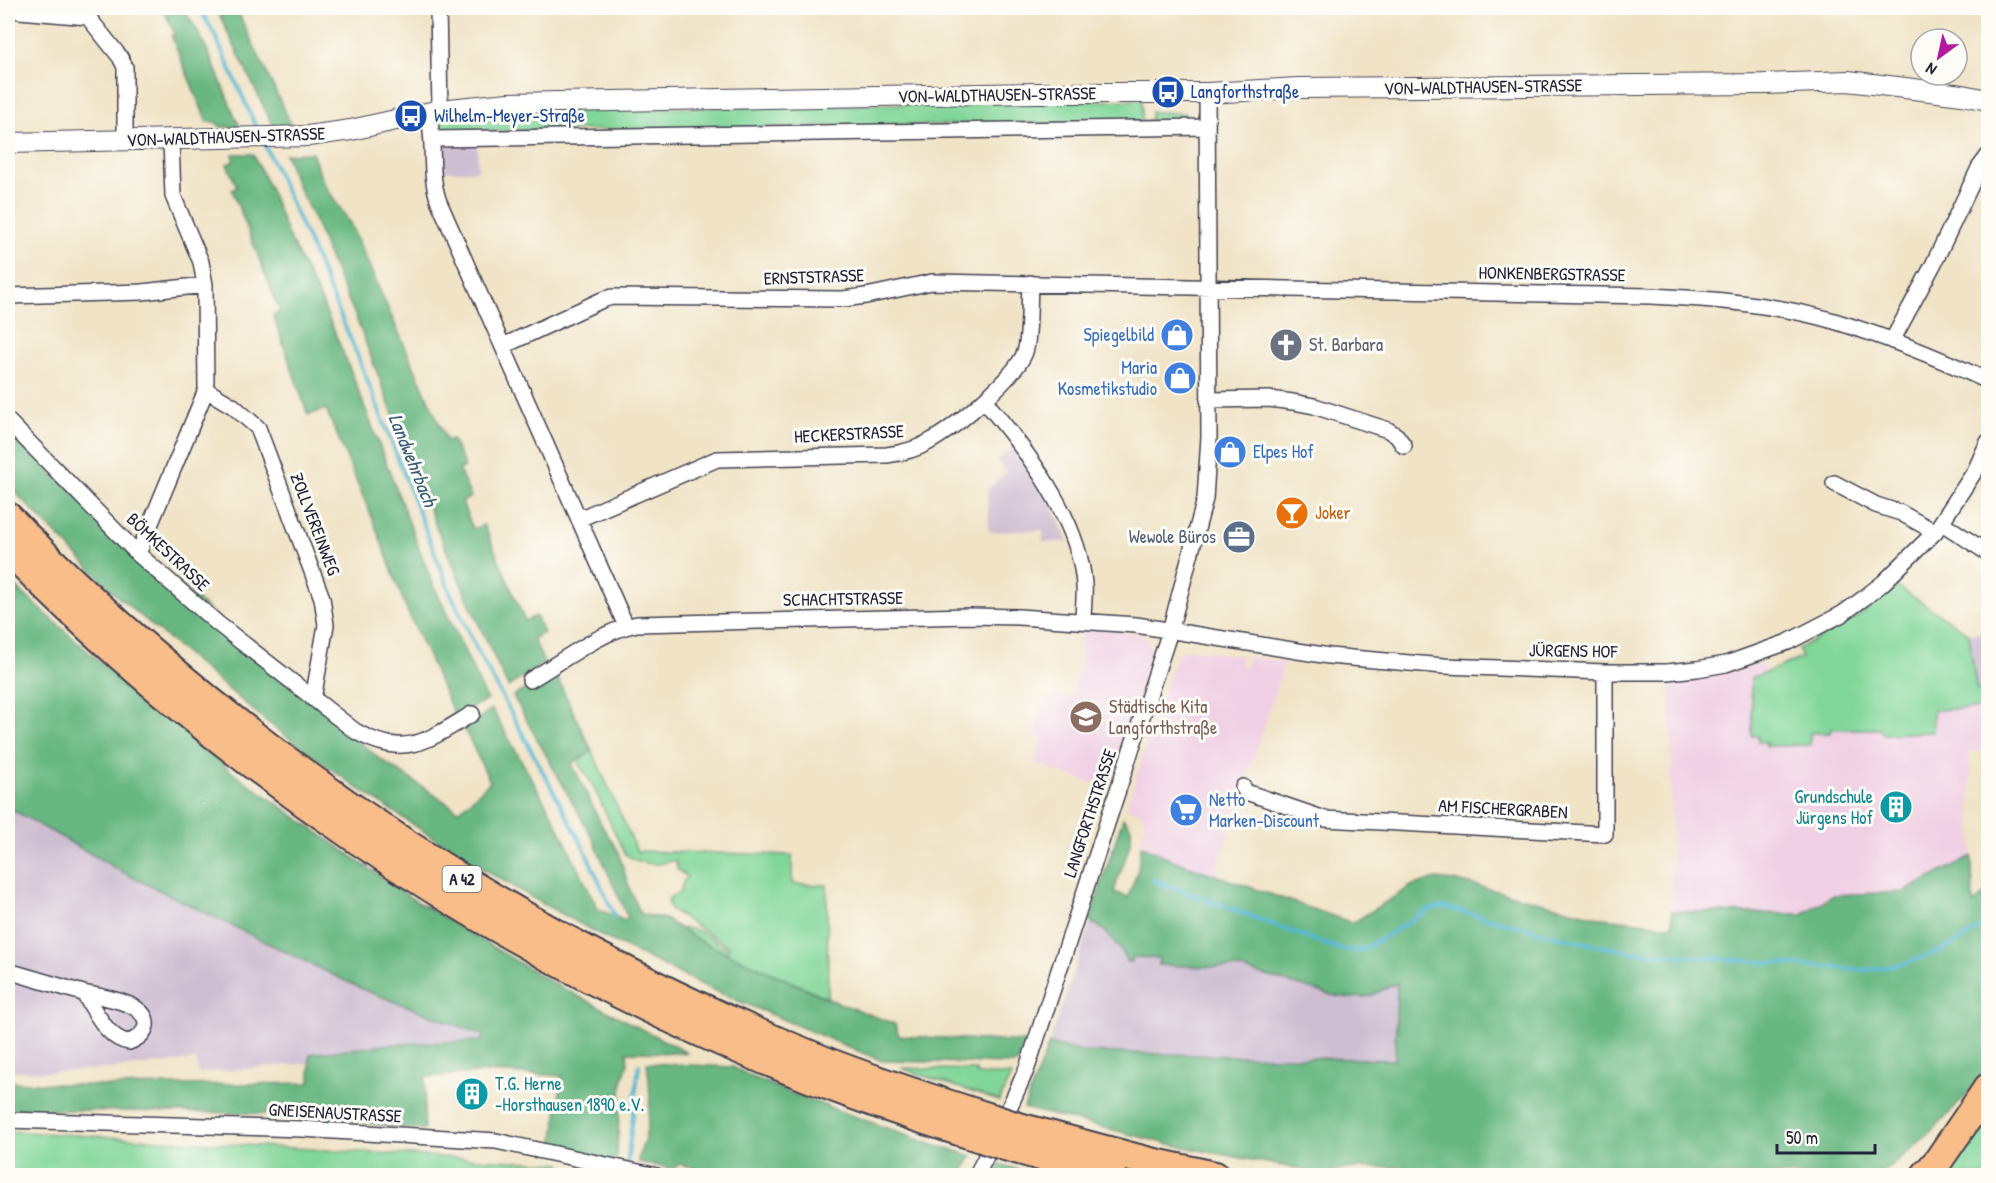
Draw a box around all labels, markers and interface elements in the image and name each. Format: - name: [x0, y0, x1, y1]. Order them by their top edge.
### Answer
- north arrow: [1909, 27, 1969, 87]
- text: N: [1921, 58, 1940, 81]
- street label: VON-WALDTHAUSEN-STRASSE: [1383, 72, 1583, 101]
- bus stop icon: Langforthstraße: [1150, 74, 1186, 110]
- place label: Langforthstraße: [1191, 79, 1299, 104]
- street label: VON-WALDTHAUSEN-STRASSE: [897, 80, 1097, 109]
- bus stop icon: Wilhelm-Meyer-Straße: [393, 98, 429, 134]
- place label: Wilhelm-Meyer-Straße: [434, 103, 585, 128]
- street label: VON-WALDTHAUSEN-STRASSE: [126, 121, 326, 152]
- street label: HONKENBERGSTRASSE: [1478, 260, 1626, 287]
- street label: ERNSTSTRASSE: [763, 262, 865, 291]
- shop icon: Spiegelbild: [1159, 317, 1195, 353]
- place label: Spiegelbild: [1084, 322, 1154, 347]
- church icon: St. Barbara: [1268, 327, 1304, 363]
- place label: St. Barbara: [1309, 332, 1383, 357]
- place label: Maria Kosmetikstudio: [1058, 355, 1157, 401]
- shop icon: Maria Kosmetikstudio: [1162, 360, 1198, 396]
- water label: Landwehrbach: [383, 409, 445, 512]
- street label: HECKERSTRASSE: [793, 418, 905, 449]
- shop icon: Elpes Hof: [1212, 434, 1248, 470]
- place label: Elpes Hof: [1253, 439, 1314, 464]
- street label: ZOLLVEREINWEG: [284, 469, 347, 579]
- bar icon: Joker: [1274, 495, 1310, 531]
- place label: Joker: [1315, 500, 1351, 525]
- street label: BÖMKESTRASSE: [121, 507, 215, 597]
- office icon: Wewole Büros: [1221, 519, 1257, 555]
- place label: Wewole Büros: [1129, 524, 1216, 549]
- street label: SCHACHTSTRASSE: [783, 585, 903, 612]
- street label: JÜRGENS HOF: [1529, 637, 1619, 664]
- place label: Städtische Kita Langforthstraße: [1109, 694, 1217, 740]
- school or university icon: Städtische Kita Langforthstraße: [1068, 699, 1104, 735]
- street label: LANGFORTHSTRASSE: [1057, 745, 1122, 880]
- place label: Grundschule Jürgens Hof: [1794, 784, 1874, 830]
- place label: Netto Marken-Discount: [1209, 787, 1320, 833]
- building icon: Grundschule Jürgens Hof: [1878, 789, 1914, 825]
- supermarket icon: Netto Marken-Discount: [1168, 792, 1204, 828]
- street label: AM FISCHERGRABEN: [1438, 793, 1568, 824]
- road number: A 42: [442, 866, 482, 892]
- place label: T.G. Herne -Horsthausen 1890 e.V.: [495, 1071, 644, 1117]
- building icon: T.G. Herne -Horsthausen 1890 e.V.: [454, 1076, 490, 1112]
- street label: GNEISENAUSTRASSE: [268, 1097, 402, 1128]
- scale bar: [1777, 1117, 1874, 1155]
- text: 50 m: [1786, 1125, 1818, 1150]

